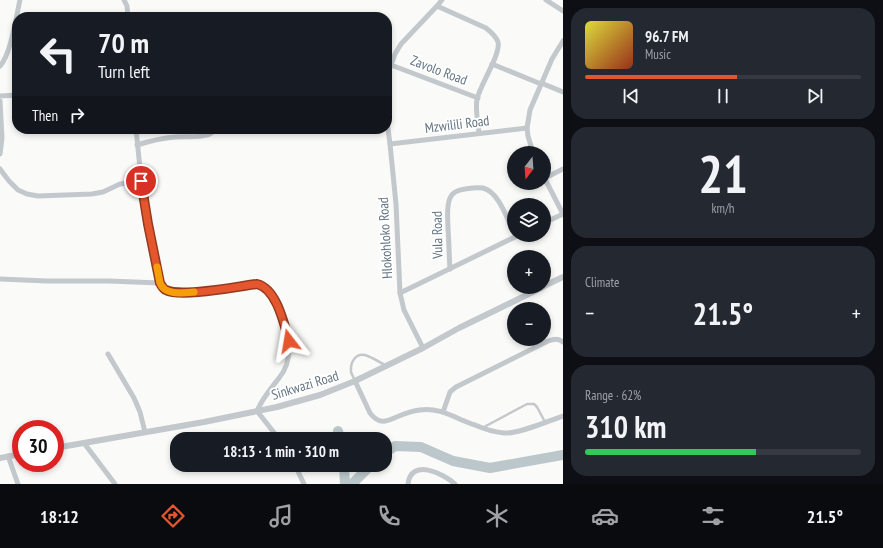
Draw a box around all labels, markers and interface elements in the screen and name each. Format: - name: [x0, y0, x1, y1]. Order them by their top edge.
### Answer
- text: 70 m: [98, 24, 149, 61]
- text: 96.7 FM: [645, 27, 688, 46]
- icon: left: [32, 28, 84, 80]
- text: Music: [645, 46, 671, 63]
- street label: Zavolo Road: [408, 51, 470, 89]
- text: Turn left: [98, 60, 150, 83]
- icon: previous: [620, 85, 642, 107]
- icon: pause: [712, 85, 734, 107]
- icon: next: [804, 85, 826, 107]
- icon: right: [66, 104, 88, 126]
- text: Then: [32, 106, 58, 125]
- street label: Mzwilili Road: [424, 111, 490, 137]
- text: 21: [698, 140, 748, 207]
- north arrow: [507, 146, 551, 190]
- map controls: [507, 146, 551, 346]
- pin: [124, 164, 158, 198]
- icon: arrive: [130, 170, 152, 192]
- street label: Hlokohloko Road: [374, 197, 396, 279]
- button: layers: [507, 198, 551, 242]
- text: km/h: [711, 200, 735, 217]
- street label: Vula Road: [428, 211, 446, 260]
- button: +: [507, 250, 551, 294]
- text: Climate: [585, 274, 619, 291]
- text: 21.5°: [693, 294, 753, 333]
- text: −: [585, 299, 594, 327]
- text: +: [852, 299, 861, 327]
- button: −: [507, 302, 551, 346]
- position arrow: [268, 320, 310, 362]
- street label: Sinkwazi Road: [269, 366, 341, 404]
- text: Range · 62%: [585, 387, 641, 404]
- text: 310 km: [585, 407, 666, 446]
- speed limit sign: 30: [12, 420, 64, 472]
- text: 18:13 · 1 min · 310 m: [223, 442, 339, 461]
- icon: directions: [159, 502, 187, 530]
- icon: music: [267, 502, 295, 530]
- icon: phone: [375, 502, 403, 530]
- icon: climate: [483, 502, 511, 530]
- icon: car: [591, 502, 619, 530]
- icon: filters: [699, 502, 727, 530]
- text: 18:12: [40, 505, 79, 528]
- text: 21.5°: [807, 505, 843, 528]

